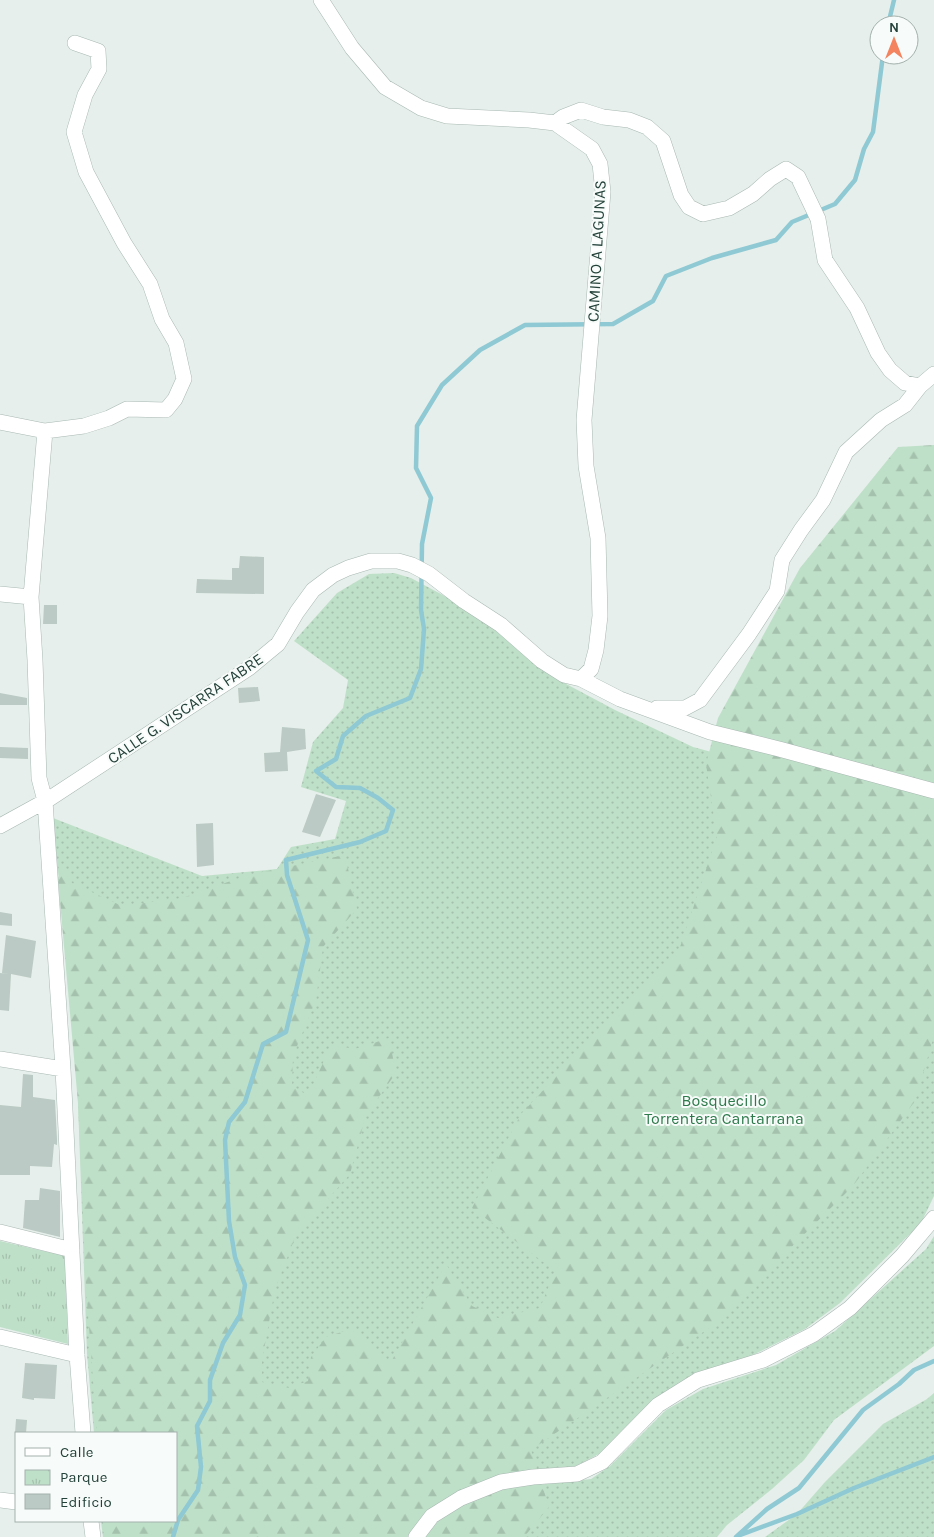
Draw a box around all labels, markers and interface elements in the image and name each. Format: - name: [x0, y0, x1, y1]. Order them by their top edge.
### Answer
- north arrow: [869, 15, 919, 65]
- text: N: [889, 19, 899, 36]
- street label: CAMINO A LAGUNAS: [583, 179, 610, 323]
- street label: CALLE G. VISCARRA FABRE: [104, 649, 267, 768]
- park label: Bosquecillo Torrentera Cantarrana: [644, 1091, 804, 1128]
- legend: [15, 1432, 178, 1522]
- text: Calle: [60, 1443, 94, 1461]
- text: Parque: [60, 1468, 108, 1486]
- text: Edificio: [60, 1493, 112, 1511]

